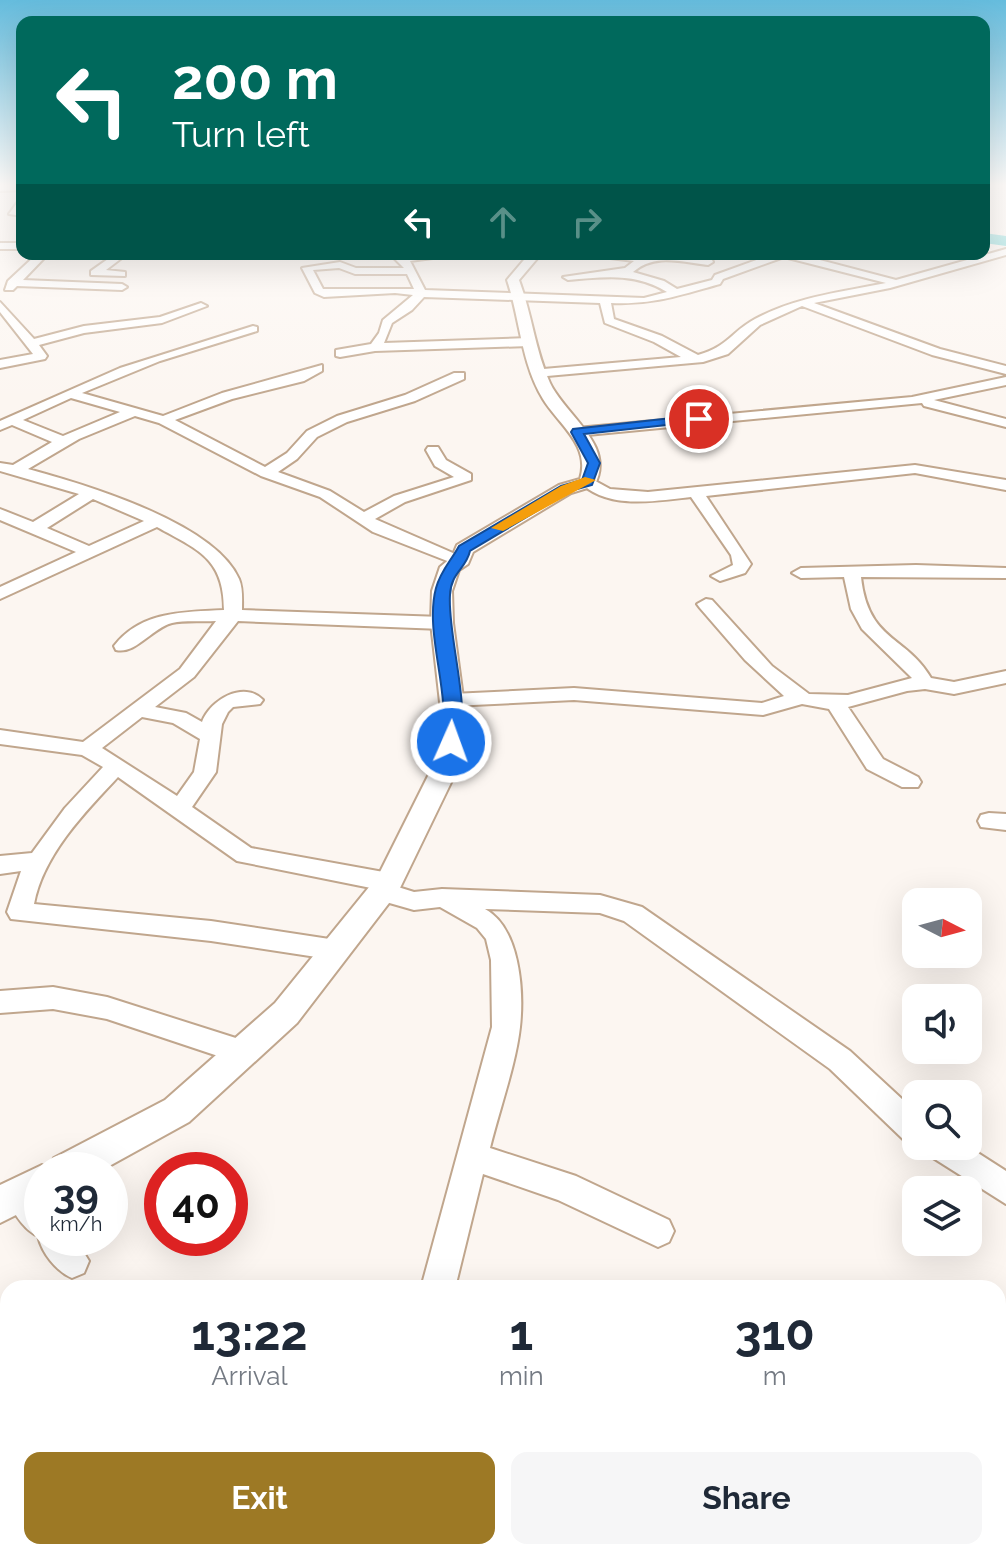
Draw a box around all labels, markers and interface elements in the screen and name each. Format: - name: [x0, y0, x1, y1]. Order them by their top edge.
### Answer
- text: 200 m: [172, 46, 338, 112]
- icon: left: [40, 48, 144, 152]
- text: Turn left: [172, 113, 310, 155]
- icon: left: [397, 200, 441, 244]
- icon: ahead: [481, 200, 525, 244]
- icon: right: [565, 200, 609, 244]
- pin: [665, 385, 733, 453]
- icon: arrive: [677, 397, 721, 441]
- position arrow: [409, 700, 493, 784]
- north arrow: [902, 888, 982, 968]
- map controls: [902, 888, 982, 1256]
- button: sound: [902, 984, 982, 1064]
- button: search: [902, 1080, 982, 1160]
- speed limit sign: 40: [144, 1152, 248, 1256]
- text: 39: [53, 1170, 99, 1217]
- button: layers: [902, 1176, 982, 1256]
- text: km/h: [50, 1212, 102, 1236]
- text: 13:22: [191, 1305, 308, 1361]
- text: 1: [509, 1305, 533, 1361]
- text: 310: [735, 1305, 815, 1361]
- text: Arrival: [211, 1361, 288, 1391]
- text: min: [499, 1361, 544, 1391]
- text: m: [763, 1361, 787, 1391]
- button: Exit: [24, 1452, 495, 1544]
- button: Share: [511, 1452, 982, 1544]

